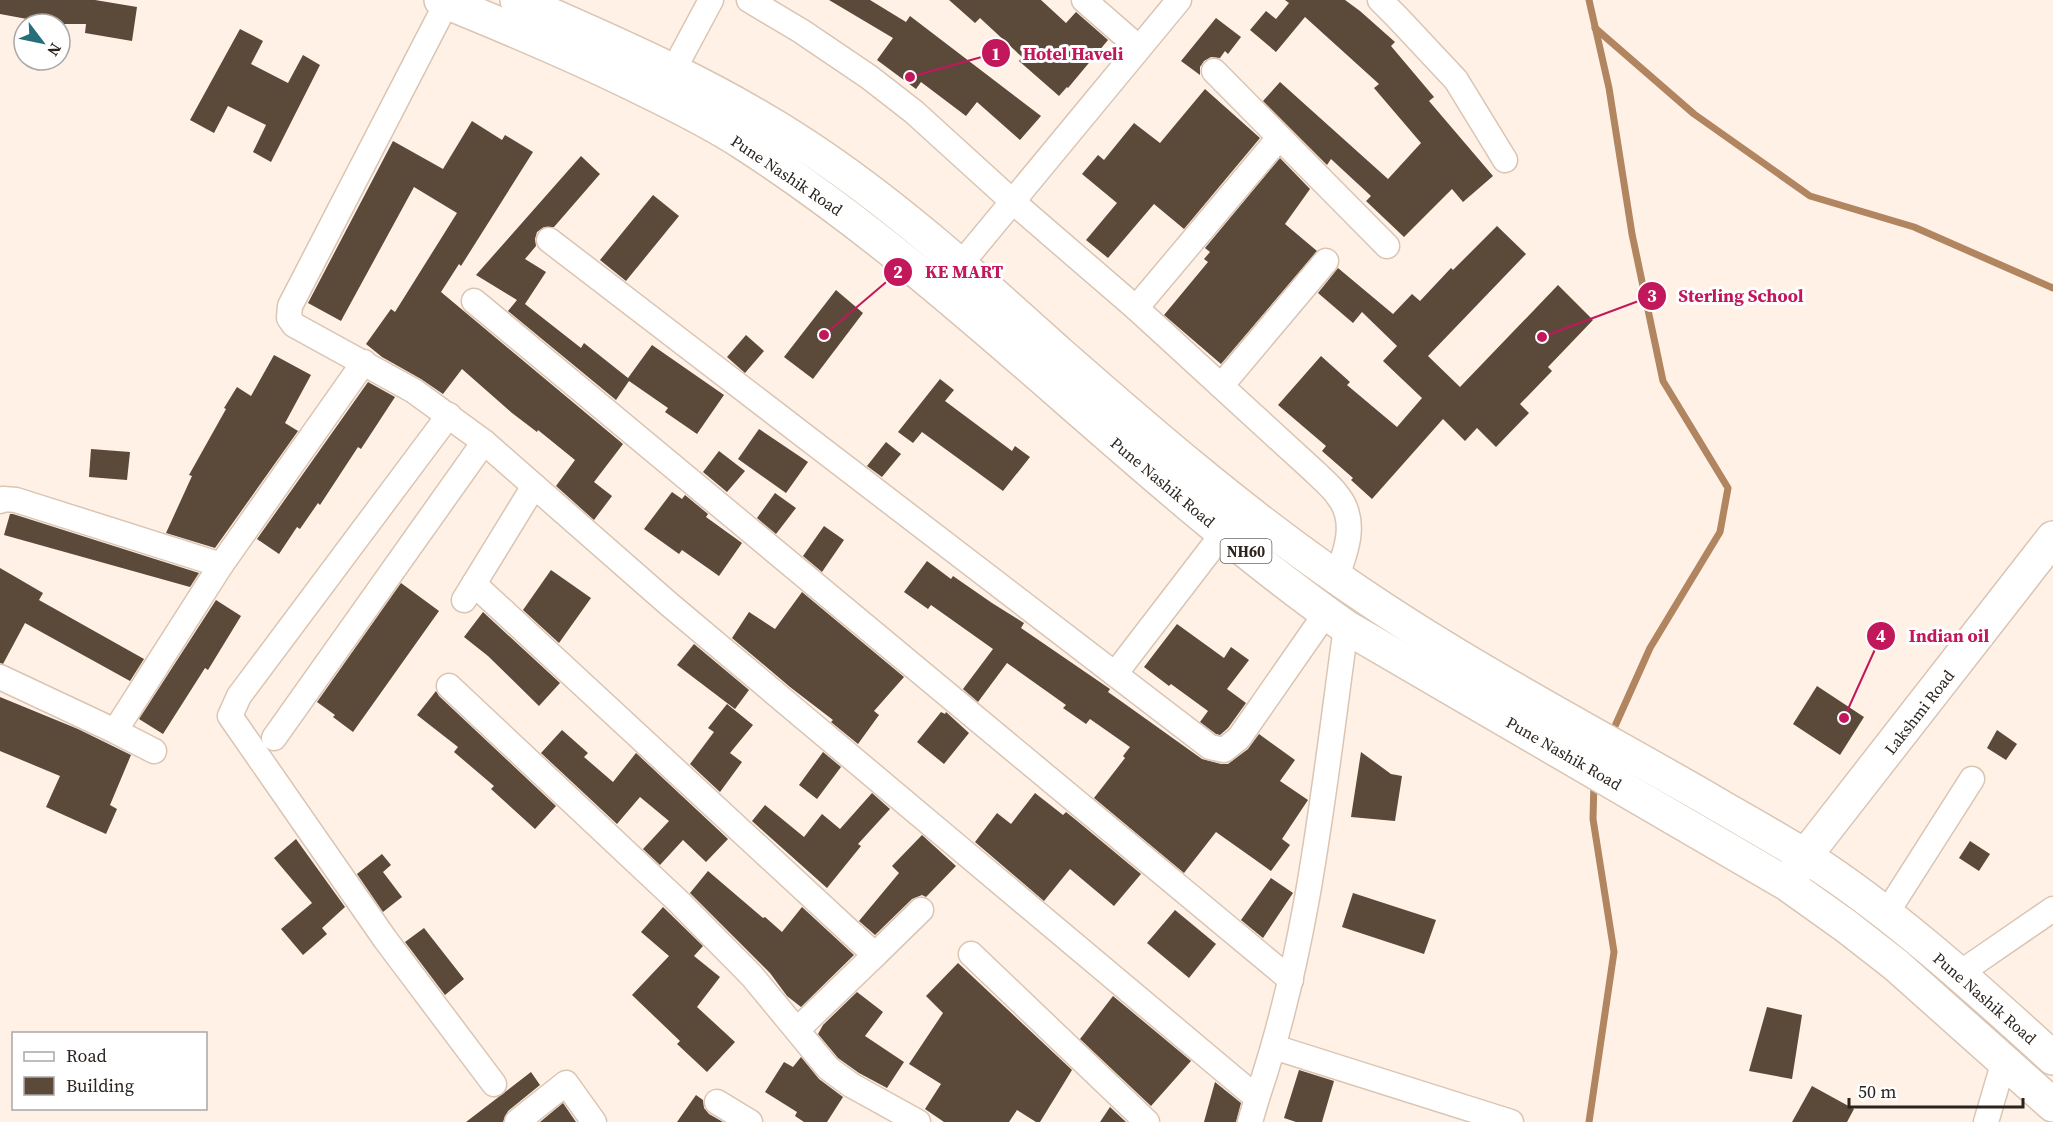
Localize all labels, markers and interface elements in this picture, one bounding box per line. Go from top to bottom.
north arrow [12,12,72,72]
callout: Hotel Haveli [981,35,1136,71]
text: N [42,39,67,61]
text: 1 [991,41,1001,66]
text: Hotel Haveli [1023,41,1124,66]
street label: Pune Nashik Road [727,130,847,220]
callout: KE MART [883,254,1015,290]
text: 2 [893,259,903,284]
text: KE MART [925,259,1004,284]
callout: Sterling School [1637,278,1816,314]
text: 3 [1647,283,1657,308]
text: Sterling School [1678,283,1804,308]
street label: Pune Nashik Road [1106,432,1220,532]
road number: NH60 [1220,539,1272,563]
callout: Indian oil [1866,618,2001,654]
text: 4 [1876,623,1886,648]
text: Indian oil [1909,623,1989,648]
street label: Lakshmi Road [1879,665,1959,759]
street label: Pune Nashik Road [1502,711,1626,795]
street label: Pune Nashik Road [1929,947,2041,1049]
legend [12,1032,207,1110]
text: Road [66,1043,107,1068]
scale bar [1849,1071,2023,1109]
text: Building [66,1073,134,1098]
text: 50 m [1858,1079,1896,1104]

